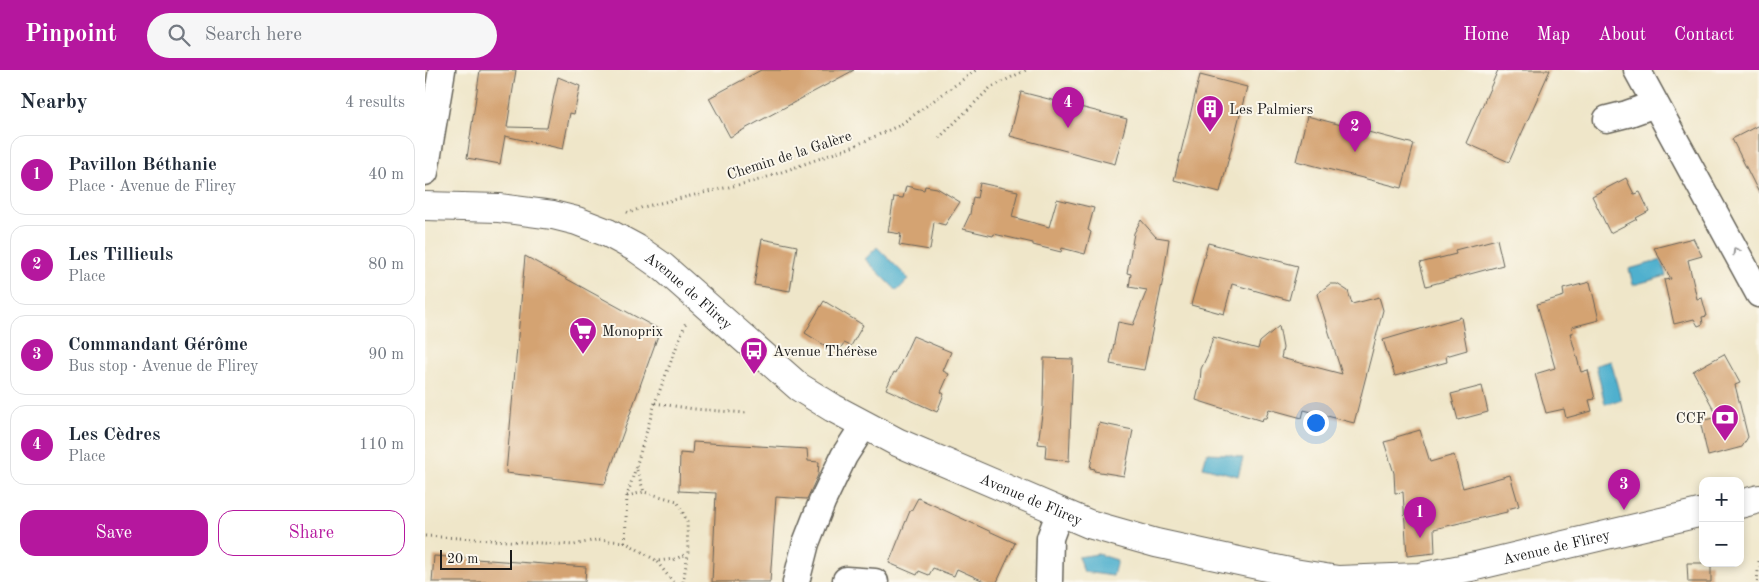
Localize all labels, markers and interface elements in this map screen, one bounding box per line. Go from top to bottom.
search box [147,13,497,58]
icon: search [165,21,193,49]
text: Pinpoint [25,23,117,47]
text: Search here [205,26,302,45]
text: Home [1463,26,1509,44]
text: Map [1537,26,1570,44]
text: About [1598,26,1646,44]
text: Contact [1674,26,1734,44]
pin: 4 [1052,87,1084,128]
text: Nearby [20,92,88,113]
building icon: Les Palmiers [1195,94,1225,133]
text: 4 results [345,95,405,111]
place label: Les Palmiers [1229,103,1313,118]
pin: 2 [1339,111,1371,152]
street label: Chemin de la Galère [725,129,854,184]
text: Pavillon Béthanie [68,156,217,175]
text: 1 [32,167,42,183]
text: 40 m [368,167,404,183]
text: Place · Avenue de Flirey [68,179,236,195]
text: Les Tillieuls [68,246,173,265]
one-way arrow [1732,247,1742,256]
street label: Avenue de Flirey [641,250,734,333]
text: 2 [32,257,42,273]
text: 80 m [368,257,404,273]
text: Place [68,269,105,285]
supermarket icon: Monoprix [568,316,598,355]
place label: Monoprix [602,325,664,340]
text: Commandant Gérôme [68,336,248,355]
bus stop icon: Avenue Thérèse [739,336,769,375]
place label: Avenue Thérèse [773,345,877,360]
text: 3 [32,347,42,363]
text: 90 m [368,347,404,363]
text: Bus stop · Avenue de Flirey [68,359,259,375]
bank icon: CCF [1710,403,1740,442]
your location [1303,410,1329,436]
place label: CCF [1676,412,1706,427]
text: Les Cèdres [68,426,160,445]
text: 4 [32,437,42,453]
text: 110 m [359,437,404,453]
text: Place [68,449,105,465]
pin: 3 [1608,469,1640,510]
street label: Avenue de Flirey [977,472,1084,529]
map controls [1699,477,1744,567]
button: + [1699,477,1744,522]
pin: 1 [1404,497,1436,538]
button: Save [20,510,208,556]
button: Share [218,510,405,556]
button: − [1699,522,1744,567]
street label: Avenue de Flirey [1501,528,1612,568]
scale bar [440,547,513,570]
text: 20 m [447,552,478,566]

